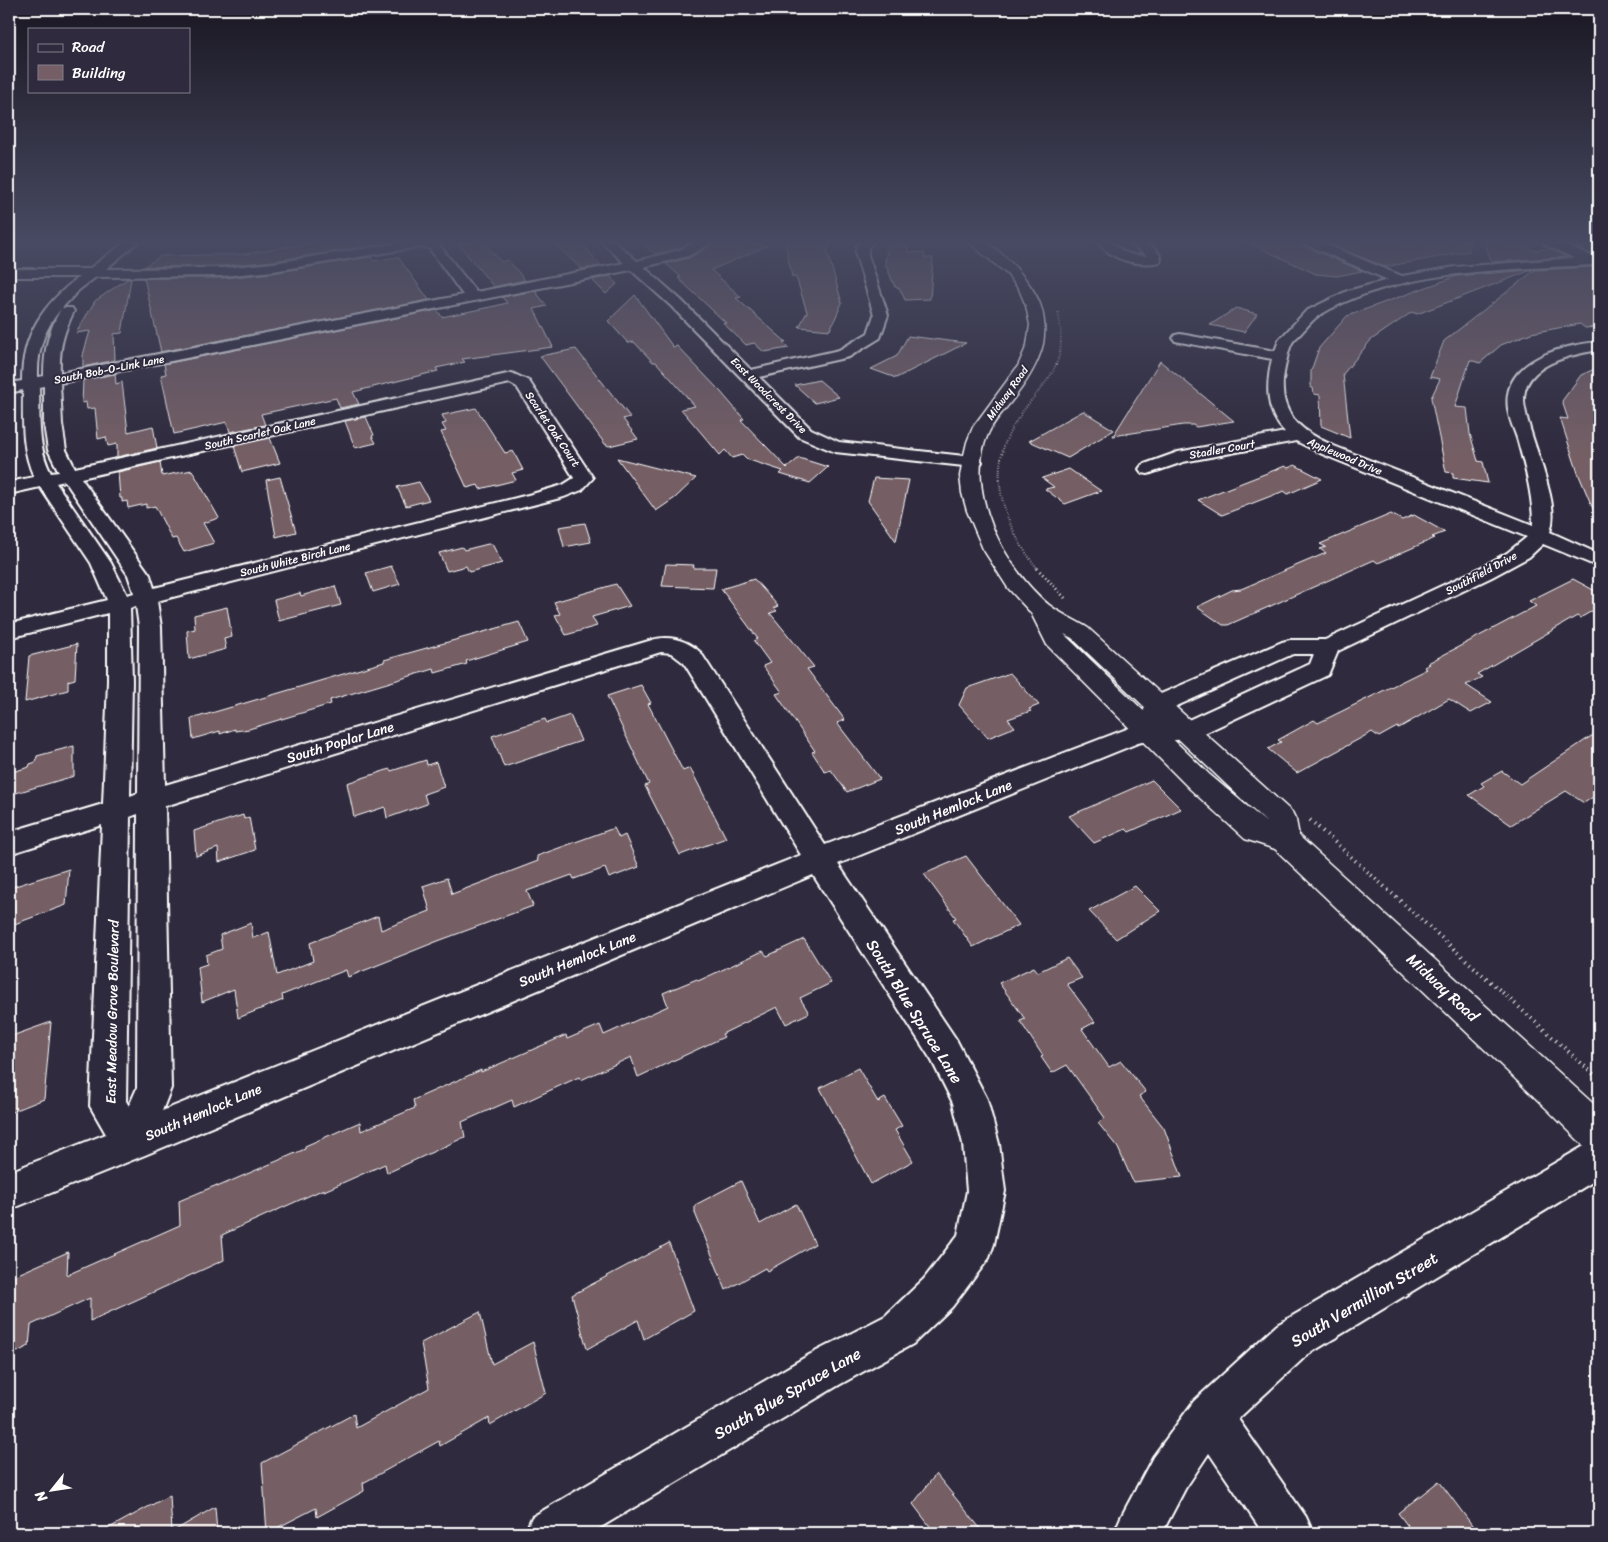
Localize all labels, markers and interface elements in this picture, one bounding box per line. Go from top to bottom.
legend [28,28,190,92]
text: Road [72,34,105,60]
text: Building [72,60,126,86]
street label: South Bob-O-Link Lane [52,349,167,390]
street label: East Woodcrest Drive [726,353,812,439]
street label: Midway Road [981,361,1034,424]
street label: Scarlet Oak Court [520,388,585,471]
street label: South Scarlet Oak Lane [202,411,318,456]
street label: Applewood Drive [1303,432,1386,481]
street label: Stadler Court [1188,434,1257,465]
street label: South White Birch Lane [238,536,353,582]
street label: Southfield Drive [1442,546,1521,600]
street label: South Poplar Lane [283,714,397,771]
street label: South Hemlock Lane [891,772,1016,842]
street label: East Meadow Grove Boulevard [98,918,127,1104]
street label: South Hemlock Lane [515,924,640,994]
street label: South Blue Spruce Lane [858,933,971,1089]
street label: Midway Road [1399,946,1487,1030]
street label: South Hemlock Lane [141,1076,266,1148]
street label: South Vermillion Street [1285,1244,1444,1355]
street label: South Blue Spruce Lane [708,1339,867,1448]
north arrow [28,1464,78,1514]
text: N [28,1486,55,1508]

